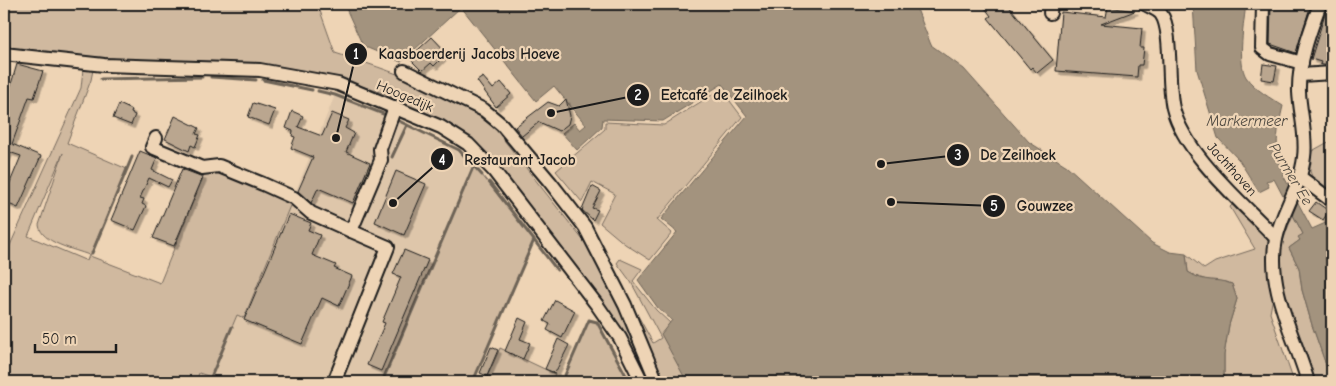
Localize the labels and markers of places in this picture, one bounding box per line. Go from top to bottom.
callout: Kaasboerderij Jacobs Hoeve [344,39,570,69]
callout: Eetcafé de Zeilhoek [626,80,797,110]
callout: De Zeilhoek [946,140,1066,170]
callout: Restaurant Jacob [429,144,586,174]
callout: Gouwzee [982,191,1083,221]

